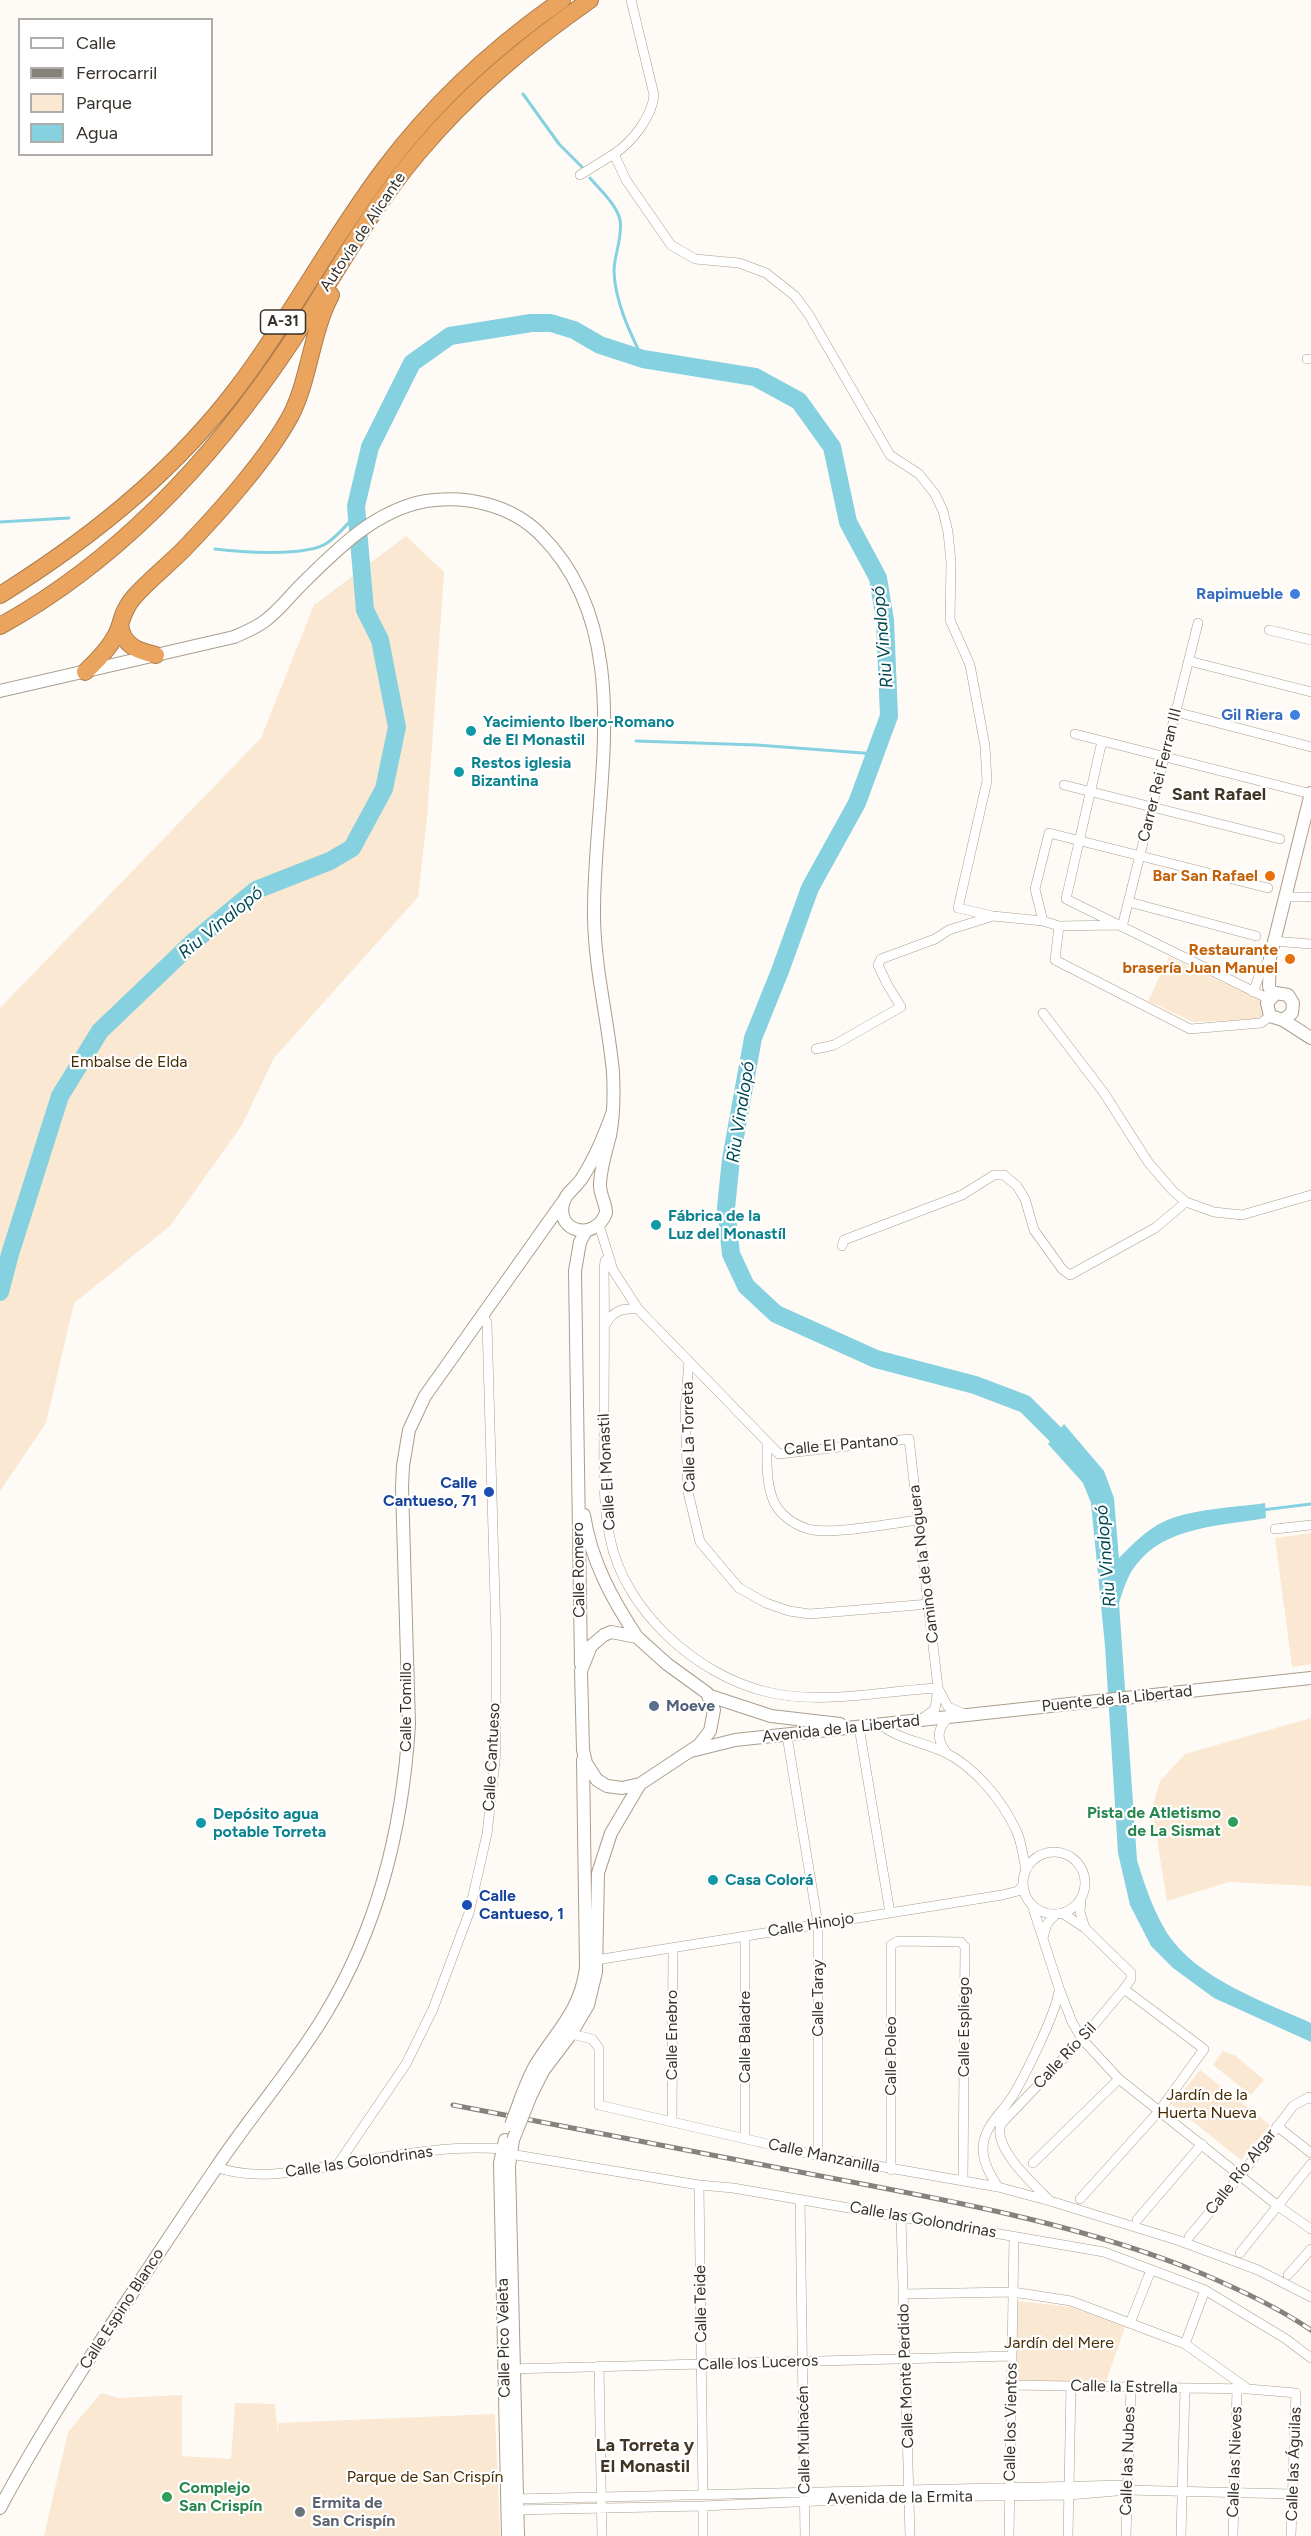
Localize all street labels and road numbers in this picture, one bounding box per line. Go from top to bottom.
street label: Autovía de Alicante [316,169,410,295]
road number: A-31 [260,310,306,334]
street label: Carrer Rei Ferran III [1134,706,1186,844]
street label: Calle La Torreta [678,1381,700,1493]
street label: Calle El Monastil [594,1413,620,1531]
street label: Calle El Pantano [783,1430,899,1460]
street label: Camino de la Noguera [905,1484,943,1644]
street label: Calle Romero [569,1522,589,1618]
street label: Calle Tomillo [396,1662,416,1752]
street label: Puente de la Libertad [1041,1682,1193,1716]
street label: Calle Cantueso [480,1702,504,1812]
street label: Avenida de la Libertad [761,1711,921,1747]
street label: Calle Hinojo [767,1909,855,1941]
street label: Calle Taray [808,1959,828,2037]
street label: Calle Espliego [954,1977,974,2077]
street label: Calle Enebro [662,1990,682,2080]
street label: Calle Baladre [735,1991,755,2083]
street label: Calle Poleo [881,2016,901,2096]
street label: Calle Río Sil [1030,2019,1100,2093]
street label: Calle Río Algar [1202,2125,1280,2219]
street label: Calle Manzanilla [766,2135,882,2177]
street label: Calle las Golondrinas [284,2142,434,2182]
street label: Calle las Golondrinas [848,2198,998,2242]
street label: Calle Espino Blanco [76,2245,168,2373]
street label: Calle Teide [691,2265,711,2343]
street label: Calle Pico Veleta [493,2278,515,2398]
street label: Calle Monte Perdido [894,2303,918,2449]
street label: Calle los Luceros [697,2351,819,2375]
street label: Calle los Vientos [1000,2362,1022,2482]
street label: Calle la Estrella [1070,2376,1178,2398]
street label: Calle Mulhacén [793,2385,815,2495]
street label: Calle las Nubes [1116,2406,1140,2516]
street label: Calle las Nieves [1223,2406,1247,2518]
street label: Calle las Águilas [1282,2406,1306,2522]
street label: Avenida de la Ermita [827,2487,973,2509]

